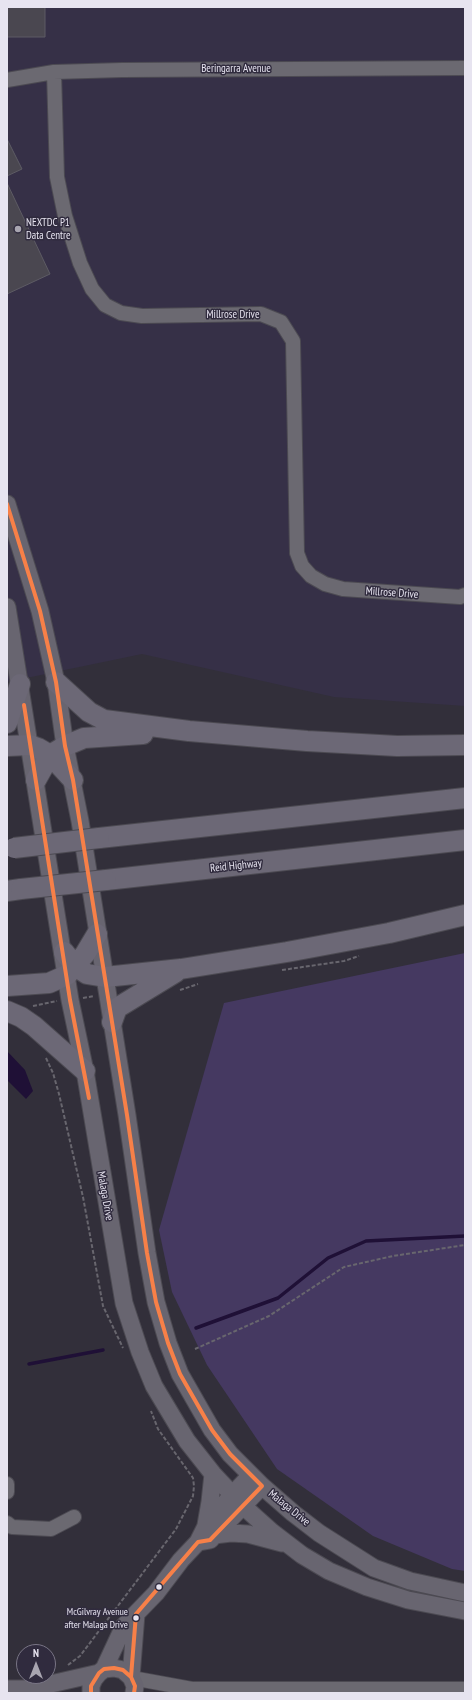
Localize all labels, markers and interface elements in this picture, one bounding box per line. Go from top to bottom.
street label: Beringarra Avenue [201,62,271,76]
place label: NEXTDC P1 Data Centre [26,216,71,242]
marker: NEXTDC P1 Data Centre [13,224,23,234]
street label: Millrose Drive [207,308,259,322]
street label: Millrose Drive [365,585,419,601]
street label: Reid Highway [210,857,262,875]
street label: Malaga Drive [94,1170,116,1222]
street label: Malaga Drive [265,1487,313,1529]
unlabelled marker [154,1582,164,1592]
place label: McGilvray Avenue after Malaga Drive [65,1606,128,1630]
marker: McGilvray Avenue after Malaga Drive [131,1613,141,1623]
north arrow [16,1644,56,1684]
text: N [33,1646,39,1660]

